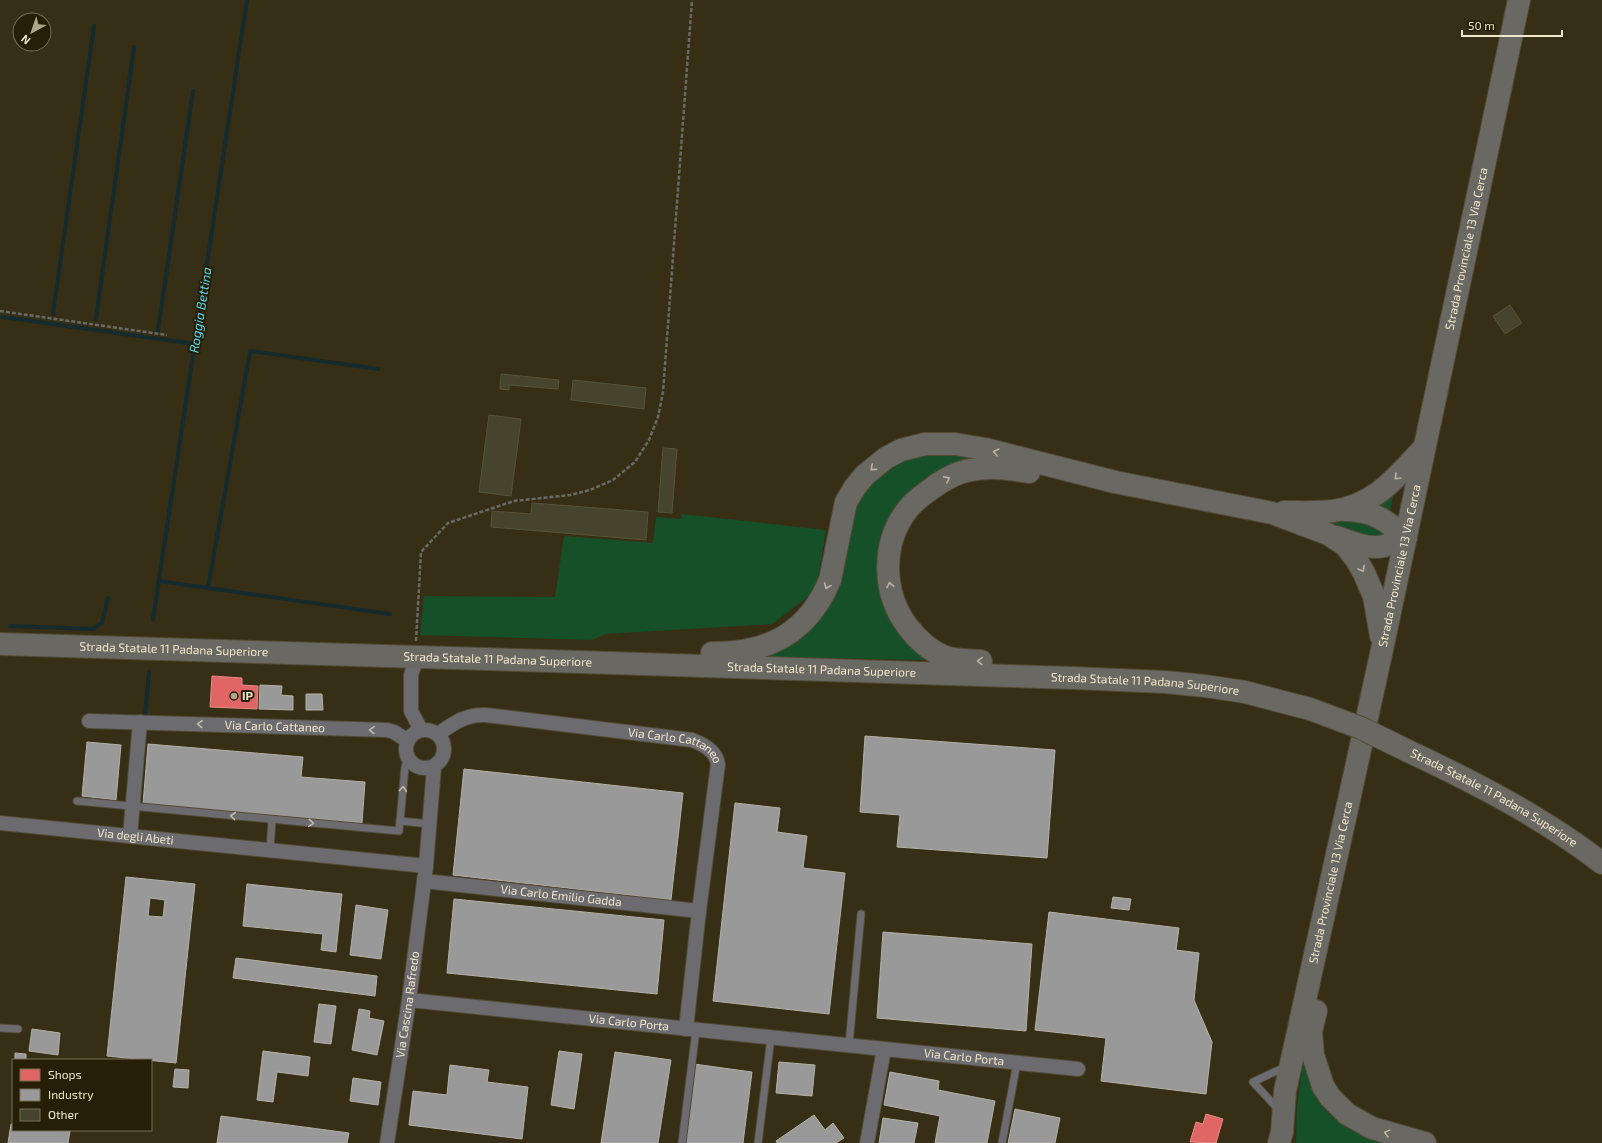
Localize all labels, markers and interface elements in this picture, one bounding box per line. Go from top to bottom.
north arrow [12,12,52,52]
scale bar [1462,12,1562,38]
text: 50 m [1468,18,1495,32]
text: N [18,32,32,48]
street label: Strada Provinciale 13 Via Cerca [1442,166,1489,331]
water label: Roggia Bettina [185,266,215,354]
one-way arrow [993,448,1000,457]
one-way arrow [870,463,878,470]
one-way arrow [1394,472,1402,480]
one-way arrow [942,476,950,484]
street label: Strada Provinciale 13 Via Cerca [1375,483,1423,648]
one-way arrow [1357,565,1364,572]
one-way arrow [824,581,832,589]
one-way arrow [886,582,895,588]
street label: Strada Statale 11 Padana Superiore [79,638,269,658]
street label: Strada Statale 11 Padana Superiore [403,649,592,668]
one-way arrow [977,656,983,665]
street label: Strada Statale 11 Padana Superiore [727,659,916,679]
street label: Strada Statale 11 Padana Superiore [1051,669,1240,697]
place label: IP [242,688,254,702]
marker: IP [229,691,239,701]
street label: Via Carlo Cattaneo [225,717,325,734]
one-way arrow [197,720,203,729]
street label: Via Carlo Cattaneo [627,724,726,765]
one-way arrow [369,726,375,734]
street label: Strada Statale 11 Padana Superiore [1409,745,1581,849]
one-way arrow [399,786,408,793]
street label: Strada Provinciale 13 Via Cerca [1305,800,1354,965]
one-way arrow [230,811,236,820]
one-way arrow [308,819,314,828]
street label: Via degli Abeti [96,825,174,846]
street label: Via Carlo Emilio Gadda [500,881,623,909]
street label: Via Cascina Rafredo [392,950,421,1059]
street label: Via Carlo Porta [588,1011,670,1033]
street label: Via Carlo Porta [923,1045,1005,1067]
legend [12,1059,152,1131]
text: Shops [48,1067,82,1081]
text: Industry [48,1087,94,1101]
text: Other [48,1107,79,1121]
one-way arrow [1384,1129,1391,1138]

